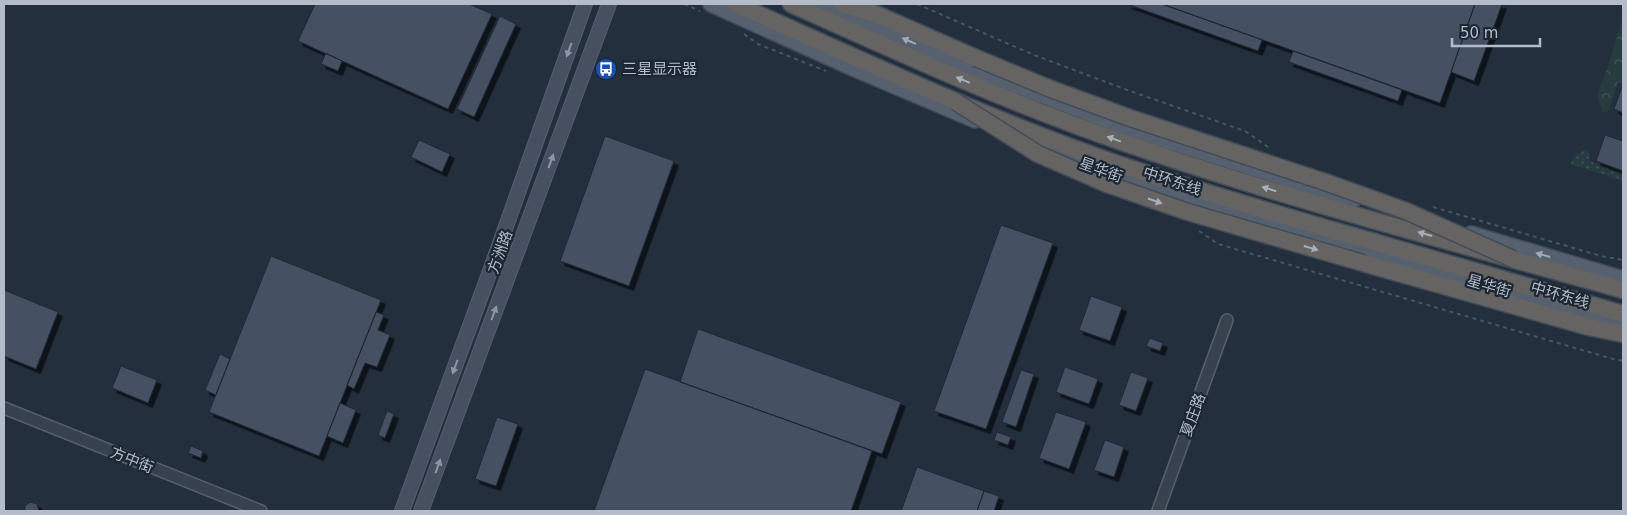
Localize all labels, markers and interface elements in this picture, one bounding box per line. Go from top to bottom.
scale bar [1452,15,1540,47]
text: 50 m [1460,24,1498,42]
one-way arrow [901,37,916,45]
one-way arrow [565,42,572,57]
bus stop icon: 三星显示器 [594,57,618,81]
place label: 三星显示器 [622,60,697,78]
one-way arrow [956,76,970,84]
one-way arrow [1106,135,1121,143]
one-way arrow [547,153,555,168]
street label: 星华街 [1077,154,1125,186]
street label: 中环东线 [1141,163,1203,199]
one-way arrow [1261,184,1276,192]
one-way arrow [1148,198,1163,205]
street label: 方洲路 [484,228,516,276]
one-way arrow [1417,230,1432,238]
one-way arrow [1303,245,1318,253]
one-way arrow [1535,251,1550,259]
street label: 星华街 [1465,271,1513,301]
street label: 中环东线 [1529,278,1591,312]
one-way arrow [490,305,498,320]
one-way arrow [451,360,458,375]
street label: 夏庄路 [1177,391,1209,439]
street label: 方中街 [108,443,156,477]
one-way arrow [435,458,442,473]

